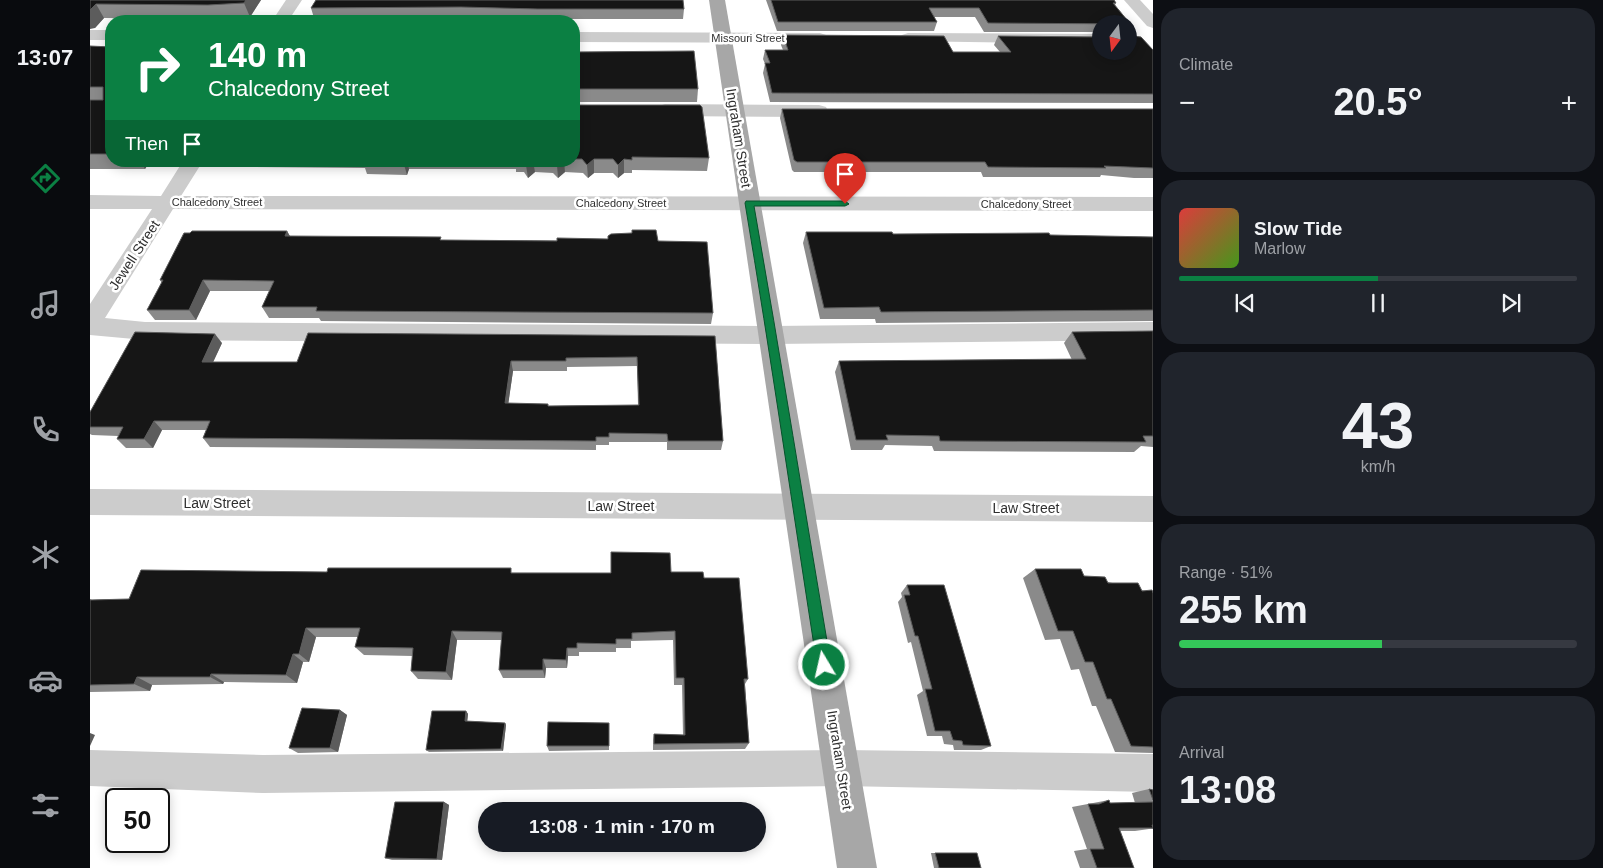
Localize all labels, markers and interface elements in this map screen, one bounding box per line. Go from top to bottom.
north arrow [1092,15,1138,60]
map controls [1092,15,1137,60]
street label: Missouri Street [711,32,785,44]
icon: right [125,35,190,100]
text: 140 m [208,35,307,74]
text: 13:07 [17,45,73,70]
text: Climate [1179,56,1233,73]
text: Chalcedony Street [208,76,389,101]
text: 20.5° [1333,81,1423,123]
street label: Ingraham Street [723,87,755,189]
text: − [1179,87,1195,118]
text: + [1561,87,1577,118]
icon: arrive [178,130,206,158]
text: Then [125,133,168,154]
pin [824,153,866,204]
icon: arrive [831,160,859,188]
icon: directions [28,161,63,196]
street label: Chalcedony Street [172,196,262,208]
street label: Chalcedony Street [576,197,666,209]
street label: Chalcedony Street [981,198,1071,210]
street label: Jewell Street [105,217,163,293]
text: Slow Tide [1254,218,1342,239]
text: Marlow [1254,240,1306,257]
icon: music [28,287,63,322]
icon: previous [1231,289,1259,317]
icon: pause [1364,289,1392,317]
icon: next [1497,289,1525,317]
text: 43 [1342,389,1414,462]
icon: phone [28,412,63,447]
text: km/h [1361,458,1395,475]
street label: Law Street [184,495,251,511]
street label: Law Street [588,498,655,514]
street label: Law Street [993,500,1060,516]
icon: climate [28,537,63,572]
text: Range · 51% [1179,564,1272,581]
text: 255 km [1179,589,1308,631]
position arrow [797,638,849,690]
icon: car [28,663,63,698]
street label: Ingraham Street [824,709,856,811]
text: Arrival [1179,744,1224,761]
text: 13:08 [1179,769,1276,811]
icon: filters [28,788,63,823]
speed limit sign: 50 [105,788,170,853]
text: 13:08 · 1 min · 170 m [529,816,715,837]

